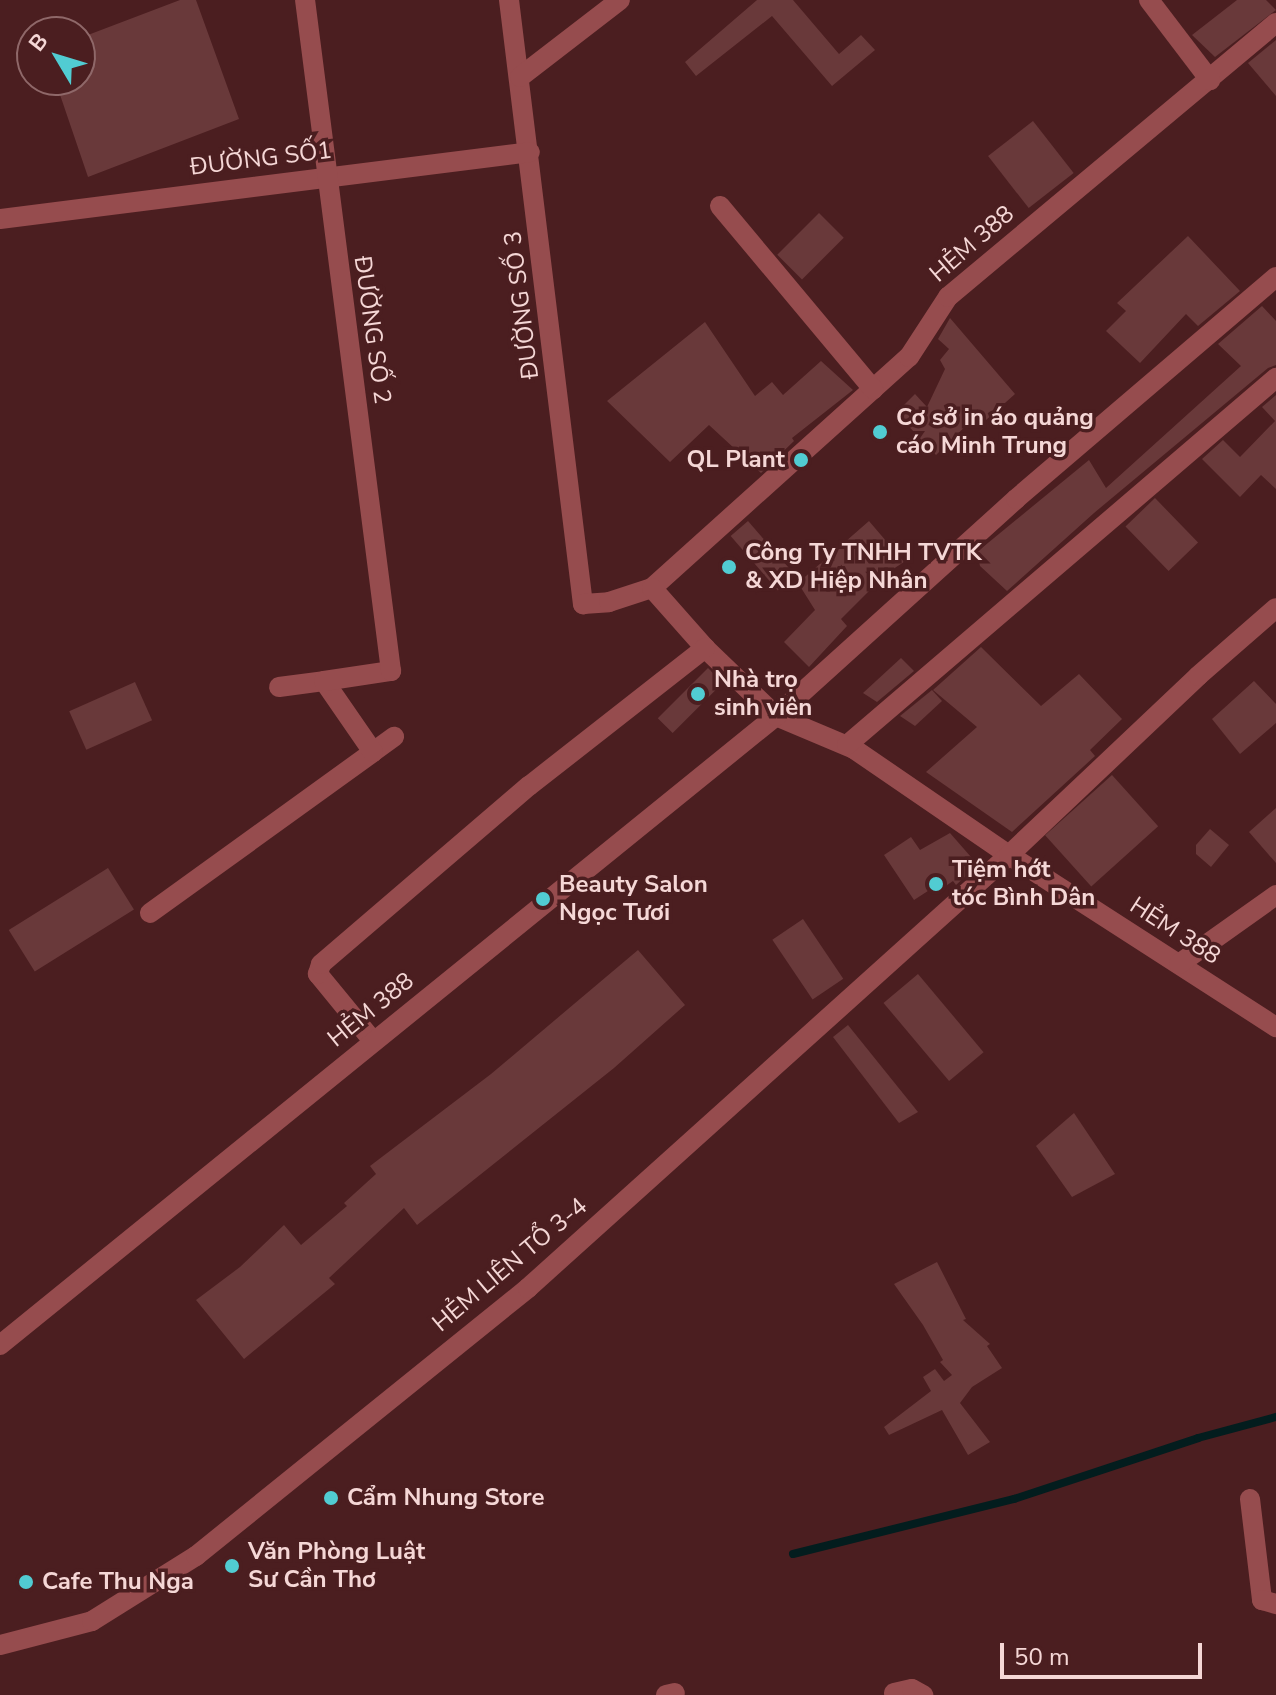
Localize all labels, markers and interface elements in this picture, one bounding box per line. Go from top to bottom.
north arrow [16,16,96,96]
text: B [22,27,55,58]
street label: ĐƯỜNG SỐ1 [188,136,334,182]
street label: HẺM 388 [924,200,1020,288]
street label: ĐƯỜNG SỐ 3 [499,229,545,381]
street label: ĐƯỜNG SỐ 2 [347,254,397,406]
place label: Cơ sở in áo quảng cáo Minh Trung [896,404,1094,460]
marker: Cơ sở in áo quảng cáo Minh Trung [871,423,889,441]
place label: QL Plant [687,446,785,474]
marker: QL Plant [792,451,810,469]
place label: Công Ty TNHH TVTK & XD Hiệp Nhân [745,539,982,595]
marker: Công Ty TNHH TVTK & XD Hiệp Nhân [720,558,738,576]
place label: Nhà trọ sinh viên [714,666,812,722]
marker: Nhà trọ sinh viên [689,685,707,703]
place label: Tiệm hớt tóc Bình Dân [952,856,1095,912]
place label: Beauty Salon Ngọc Tươi [559,871,708,927]
marker: Tiệm hớt tóc Bình Dân [927,875,945,893]
marker: Beauty Salon Ngọc Tươi [534,890,552,908]
street label: HẺM 388 [1124,891,1226,971]
street label: HẺM 388 [322,967,420,1053]
street label: HẺM LIÊN TỔ 3-4 [427,1192,593,1338]
place label: Cẩm Nhung Store [347,1484,545,1512]
marker: Cẩm Nhung Store [322,1489,340,1507]
place label: Văn Phòng Luật Sư Cần Thơ [248,1538,425,1594]
marker: Văn Phòng Luật Sư Cần Thơ [223,1557,241,1575]
place label: Cafe Thu Nga [42,1568,194,1596]
marker: Cafe Thu Nga [17,1573,35,1591]
scale bar [1004,1627,1206,1677]
text: 50 m [1014,1641,1070,1673]

